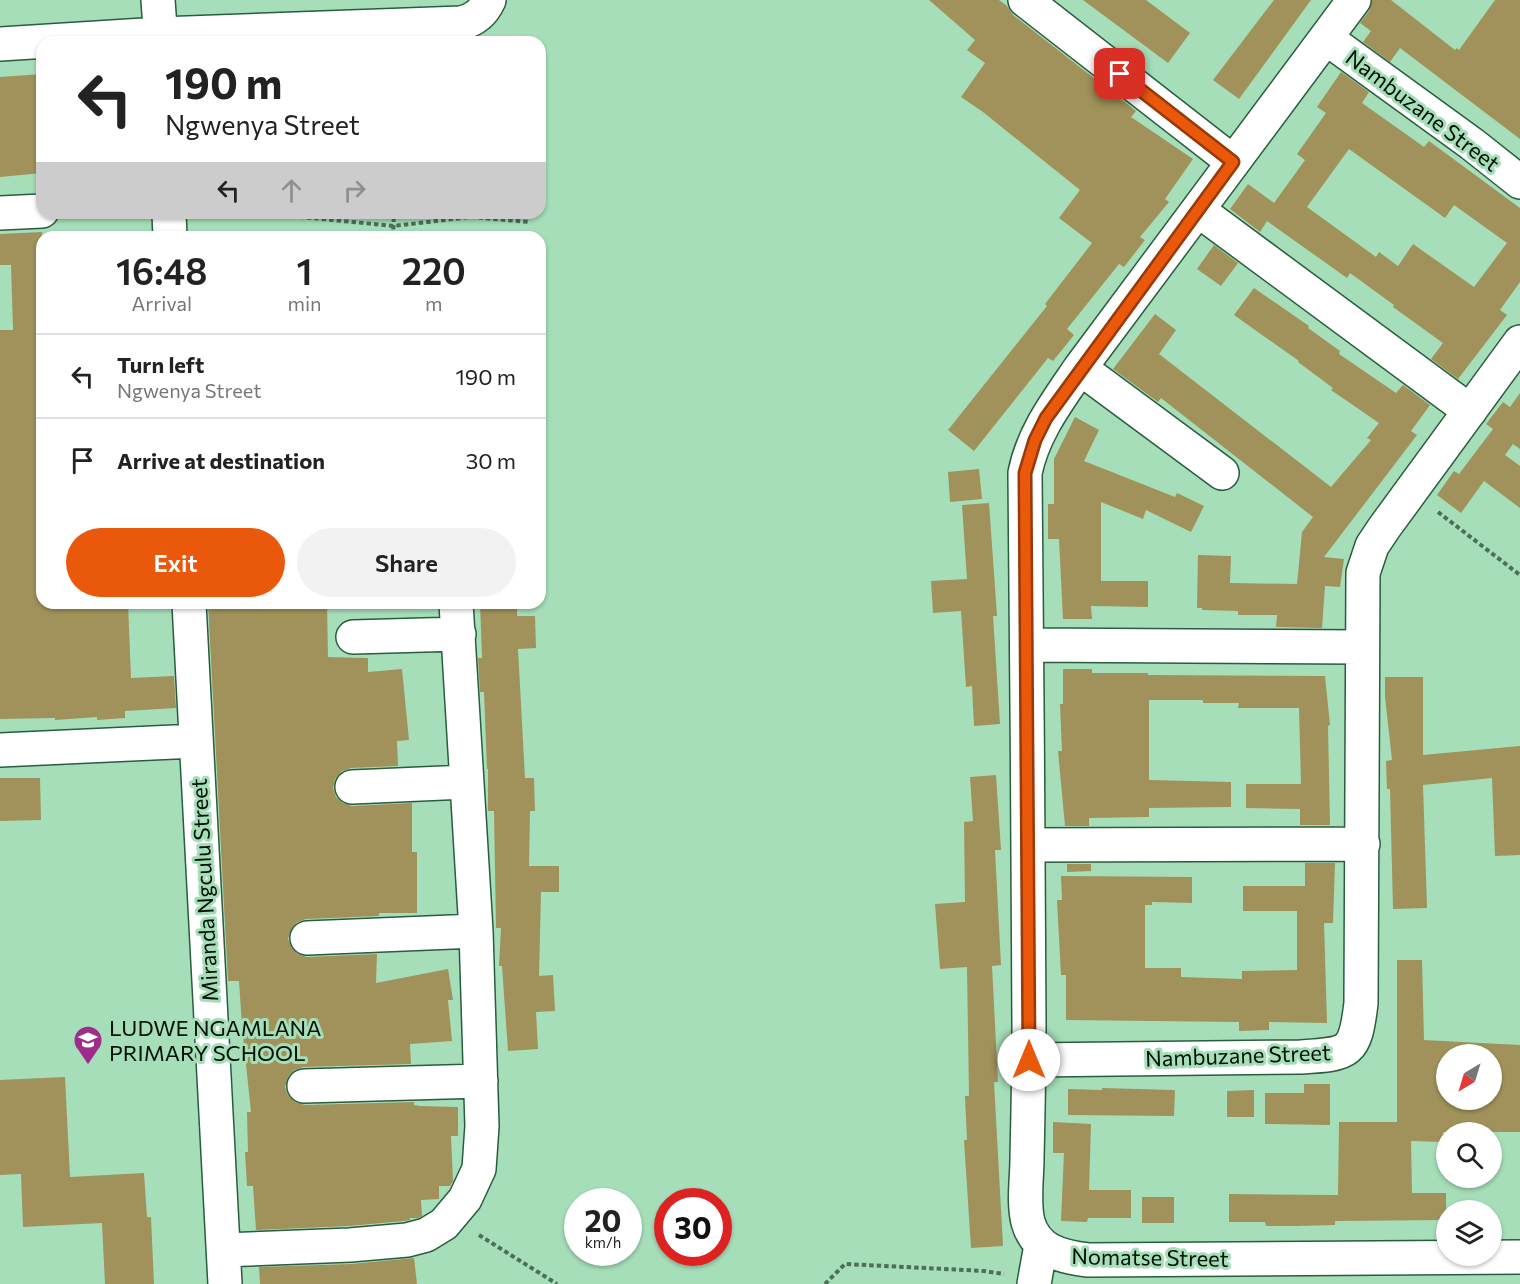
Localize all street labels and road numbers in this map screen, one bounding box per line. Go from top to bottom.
street label: Nambuzane Street [1341,43,1505,177]
street label: Miranda Ngculu Street [185,778,223,1002]
street label: Nambuzane Street [1145,1038,1331,1072]
street label: Nomatse Street [1071,1242,1229,1272]

